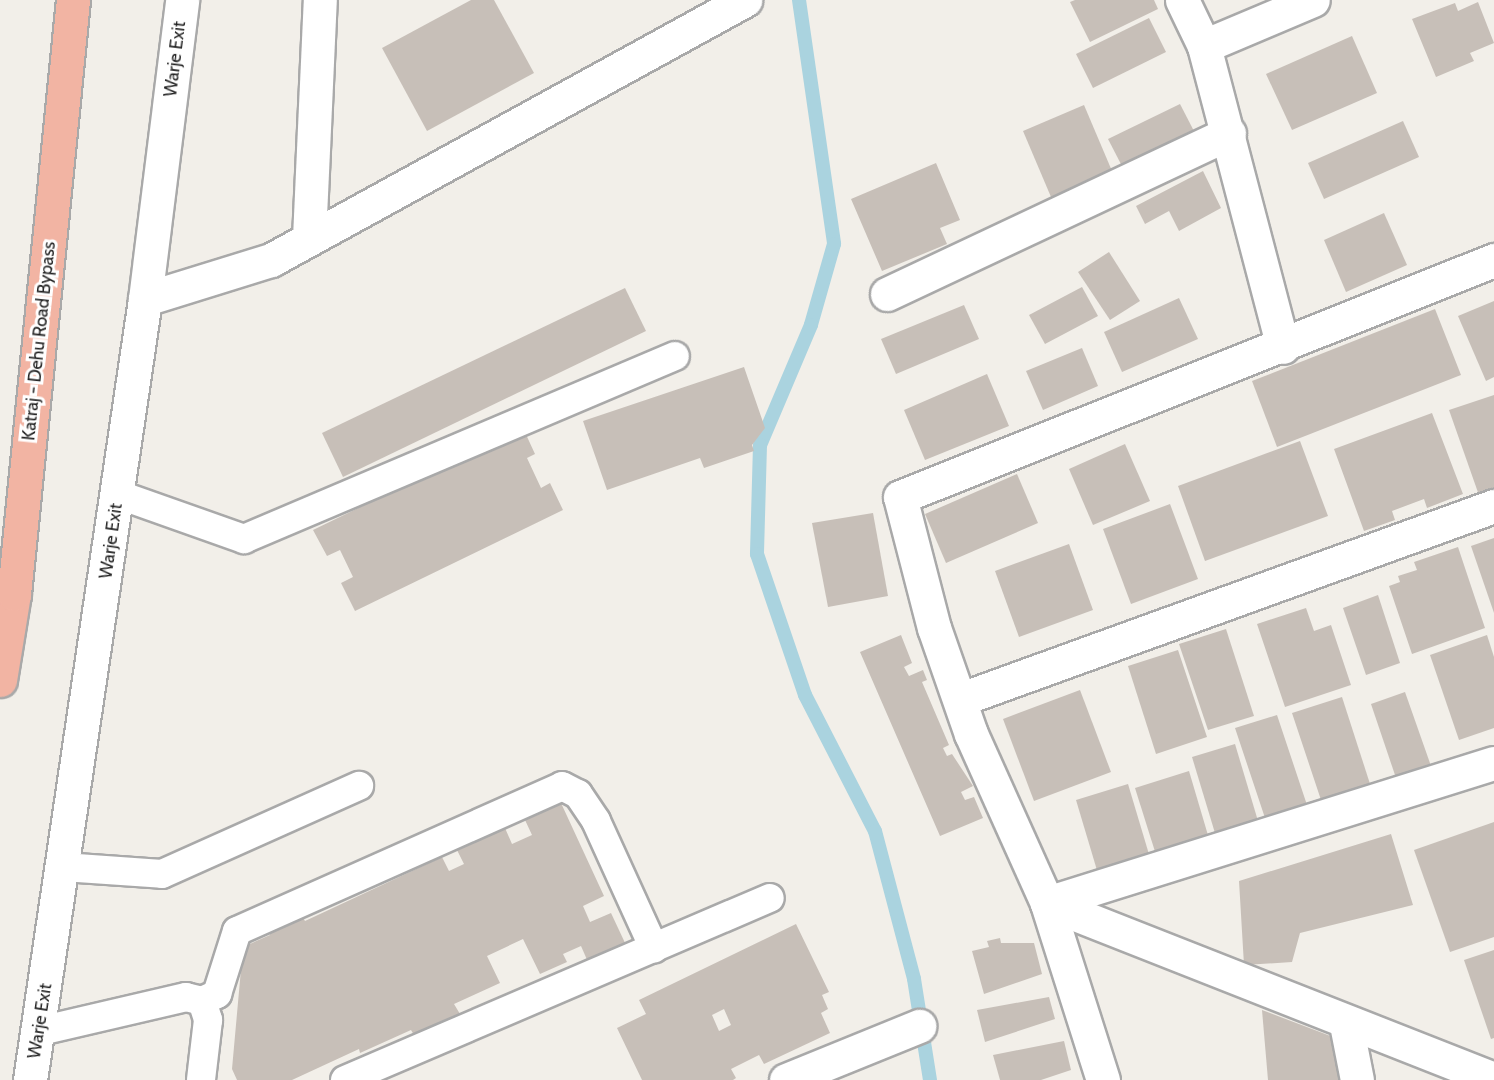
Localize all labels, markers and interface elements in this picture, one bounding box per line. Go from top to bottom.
street label: Warje Exit [160,20,190,98]
street label: Katraj - Dehu Road Bypass [18,240,60,442]
street label: Warje Exit [95,502,127,580]
street label: Warje Exit [23,982,57,1060]

